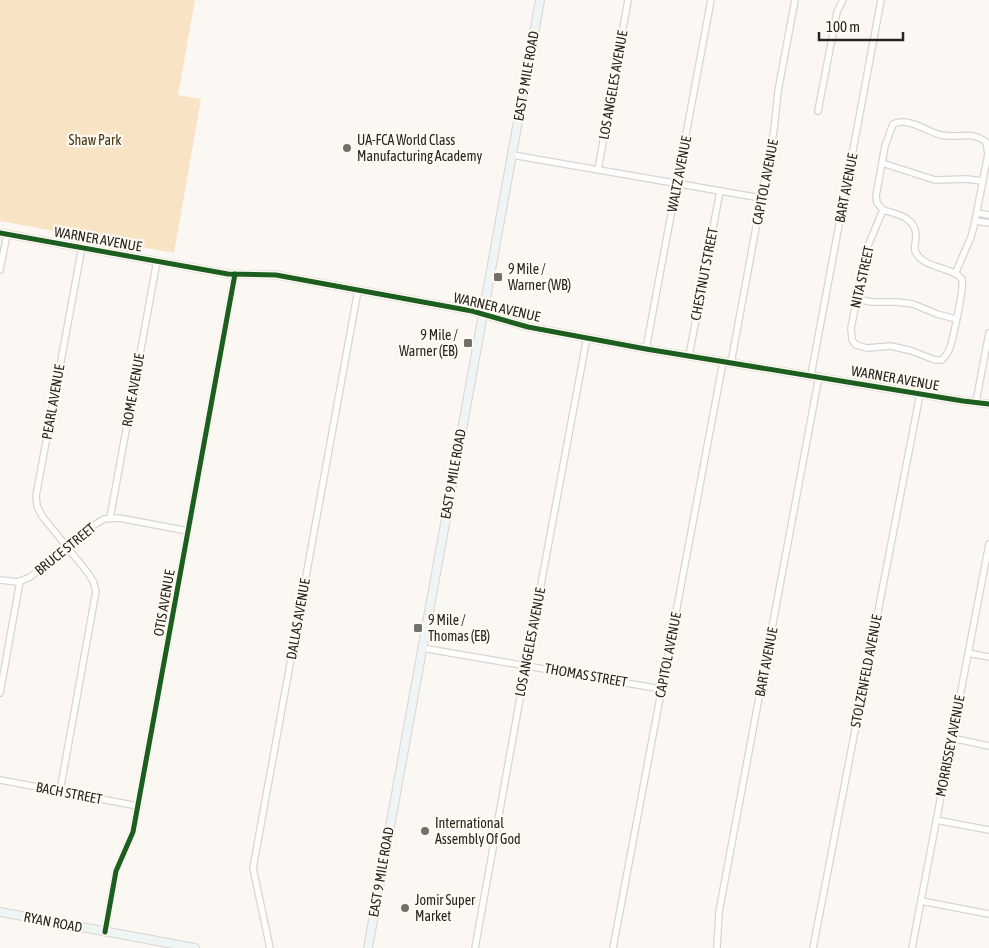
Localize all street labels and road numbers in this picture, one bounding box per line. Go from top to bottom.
street label: LOS ANGELES AVENUE [596,29,630,141]
street label: EAST 9 MILE ROAD [510,30,542,122]
street label: WALTZ AVENUE [664,135,694,213]
street label: CAPITOL AVENUE [749,138,781,226]
street label: BART AVENUE [831,152,861,224]
street label: WARNER AVENUE [53,223,143,255]
street label: CHESTNUT STREET [687,226,721,322]
street label: NITA STREET [847,244,877,310]
street label: WARNER AVENUE [452,289,542,325]
street label: ROME AVENUE [119,352,147,428]
street label: WARNER AVENUE [850,362,940,394]
street label: PEARL AVENUE [39,363,67,441]
street label: EAST 9 MILE ROAD [437,428,469,520]
street label: BRUCE STREET [32,520,98,578]
street label: OTIS AVENUE [150,568,178,638]
street label: DALLAS AVENUE [283,577,313,661]
street label: LOS ANGELES AVENUE [512,586,548,698]
street label: CAPITOL AVENUE [652,611,684,699]
street label: STOLZENFELD AVENUE [847,613,885,729]
street label: BART AVENUE [751,626,781,698]
street label: THOMAS STREET [543,660,629,690]
street label: MORRISSEY AVENUE [932,694,968,798]
street label: BACH STREET [35,779,103,807]
street label: EAST 9 MILE ROAD [365,826,397,918]
street label: RYAN ROAD [22,909,84,936]

